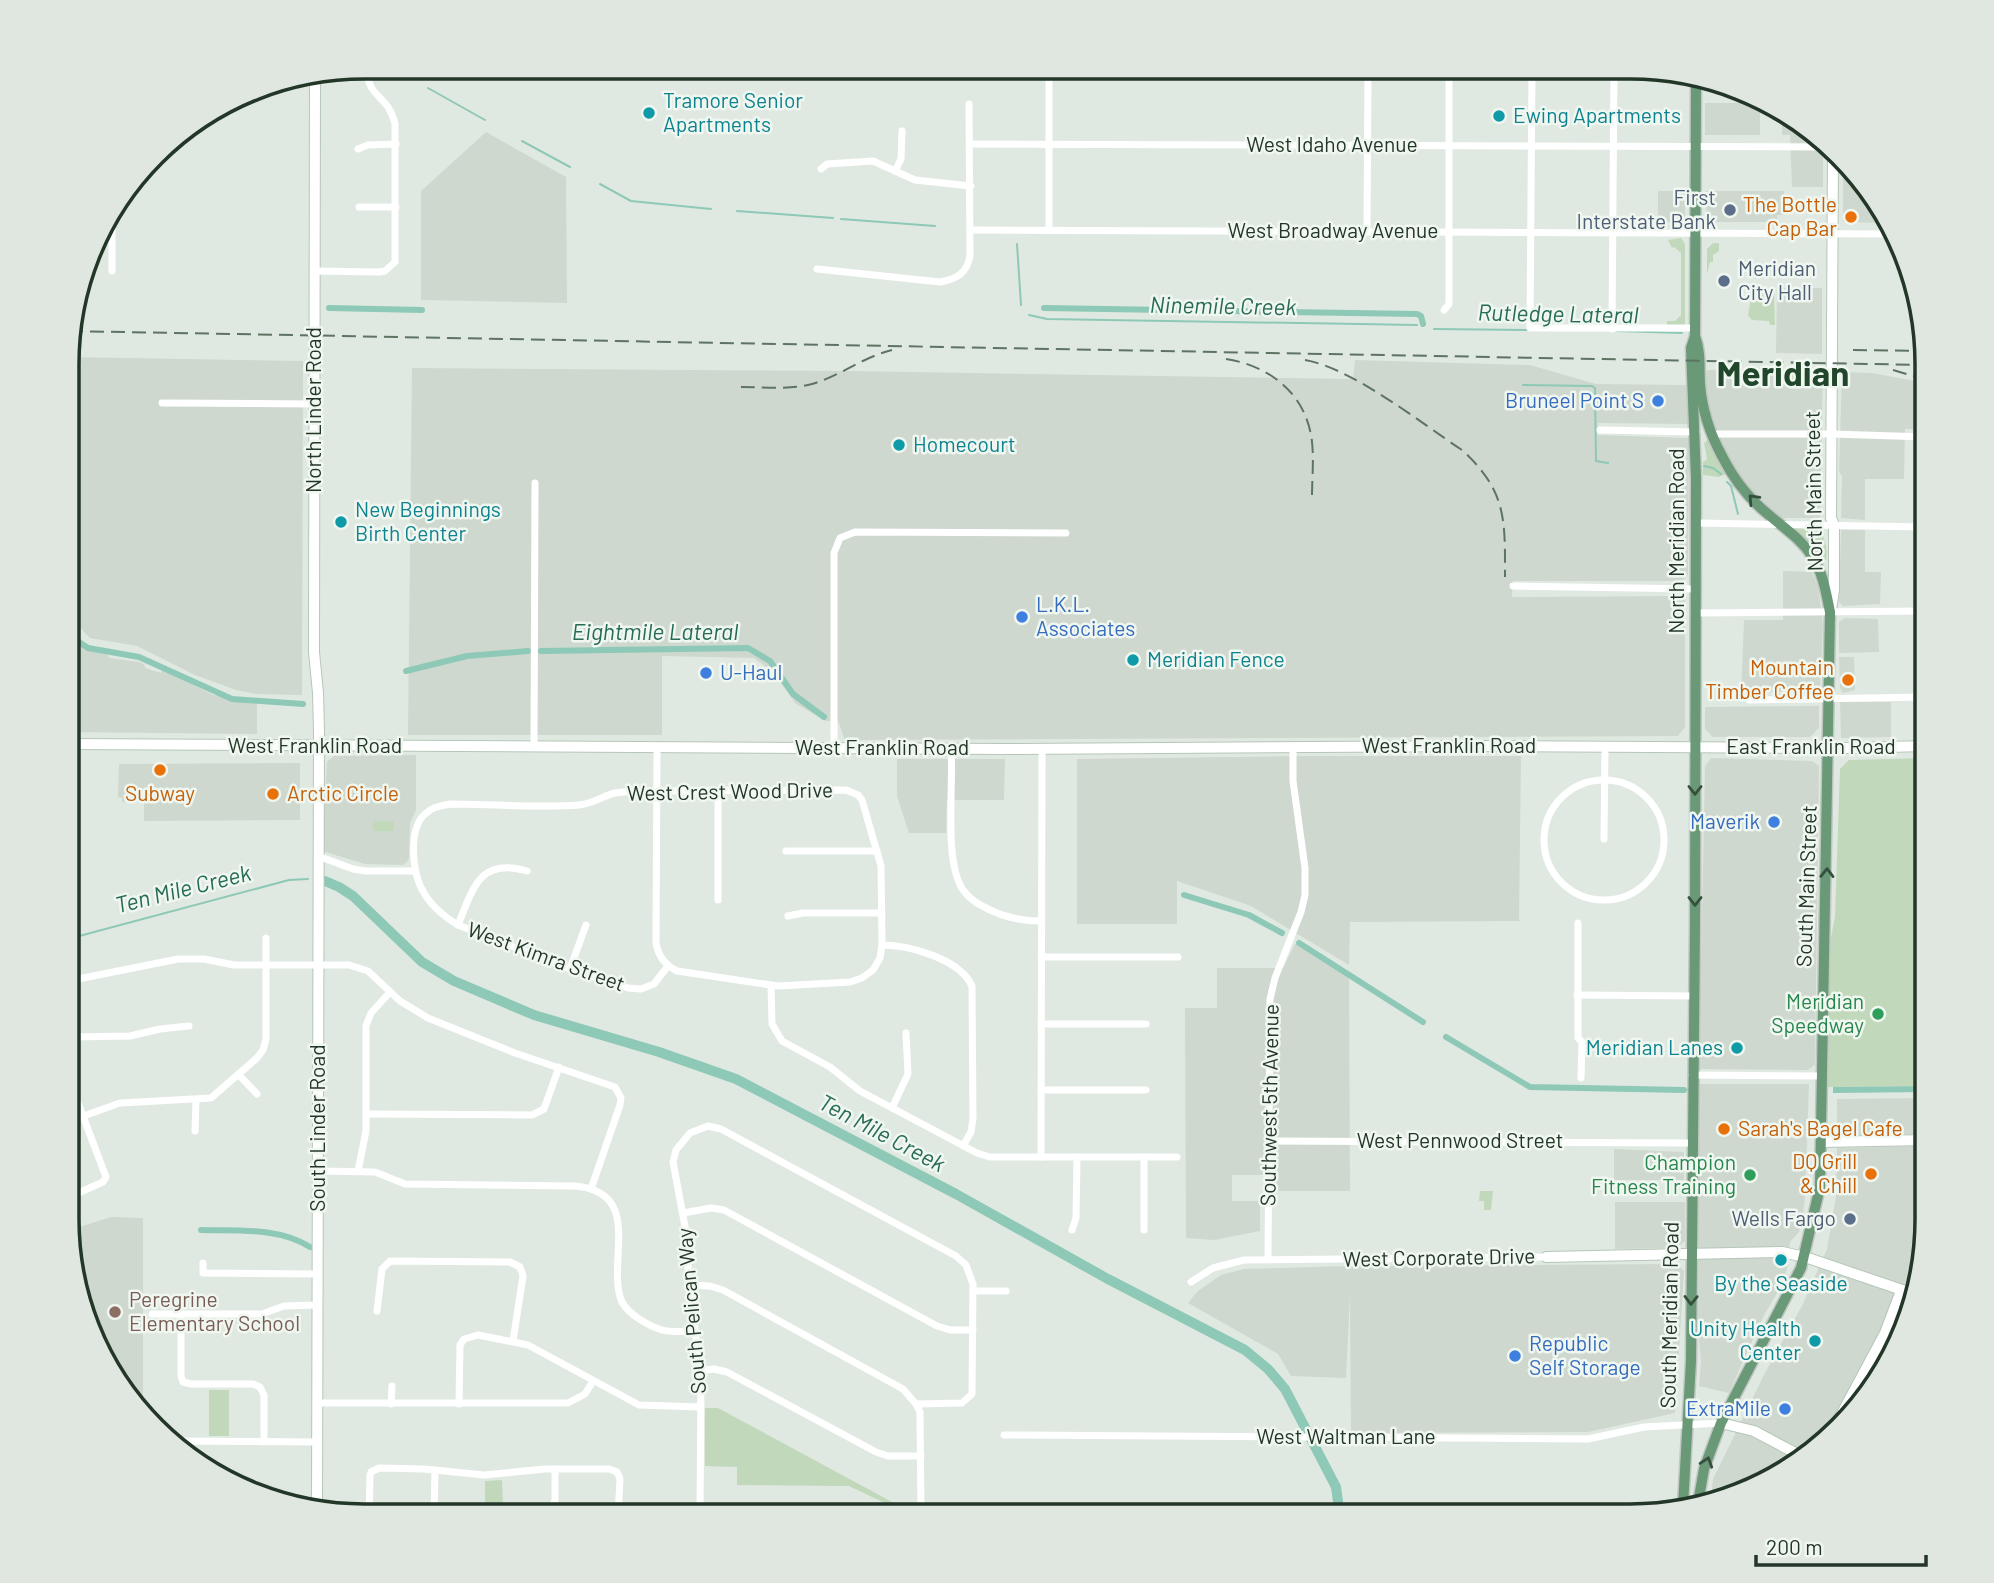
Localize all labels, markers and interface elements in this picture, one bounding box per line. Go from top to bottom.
place label: Tramore Senior Apartments [663,87,803,136]
place label: Ewing Apartments [1513,102,1681,127]
marker: Tramore Senior Apartments [641,105,657,121]
marker: Ewing Apartments [1491,108,1507,124]
street label: West Idaho Avenue [1246,131,1418,156]
place label: First Interstate Bank [1576,184,1716,233]
place label: The Bottle Cap Bar [1743,191,1837,240]
marker: First Interstate Bank [1722,202,1738,218]
marker: The Bottle Cap Bar [1843,209,1859,225]
street label: West Broadway Avenue [1228,217,1438,242]
place label: Meridian City Hall [1738,255,1816,304]
marker: Meridian City Hall [1716,273,1732,289]
water label: Ninemile Creek [1149,290,1297,320]
water label: Rutledge Lateral [1477,298,1639,328]
street label: North Linder Road [300,327,325,493]
district label: Meridian [1717,351,1849,393]
place label: Bruneel Point S [1505,387,1644,412]
marker: Bruneel Point S [1650,393,1666,409]
street label: North Main Street [1799,410,1826,572]
place label: Homecourt [913,431,1016,456]
marker: Homecourt [891,437,907,453]
street label: North Meridian Road [1663,448,1688,634]
one-way arrow [1748,494,1761,507]
place label: New Beginnings Birth Center [355,496,501,545]
marker: New Beginnings Birth Center [333,514,349,530]
place label: L.K.L. Associates [1036,591,1135,640]
marker: L.K.L. Associates [1014,609,1030,625]
water label: Eightmile Lateral [572,617,738,645]
place label: Meridian Fence [1147,646,1285,671]
marker: Meridian Fence [1125,652,1141,668]
place label: Mountain Timber Coffee [1705,654,1834,703]
place label: U-Haul [720,659,782,684]
marker: U-Haul [698,665,714,681]
marker: Mountain Timber Coffee [1840,672,1856,688]
street label: West Franklin Road [228,732,402,757]
street label: West Franklin Road [1362,732,1536,757]
street label: East Franklin Road [1726,733,1896,758]
street label: West Franklin Road [795,734,969,759]
marker: Subway [152,762,168,778]
street label: West Crest Wood Drive [627,776,833,805]
place label: Subway [125,780,195,805]
place label: Arctic Circle [287,780,399,805]
one-way arrow [1687,785,1703,795]
marker: Arctic Circle [265,786,281,802]
street label: South Main Street [1790,805,1821,967]
place label: Maverik [1690,808,1760,833]
marker: Maverik [1766,814,1782,830]
water label: Ten Mile Creek [112,858,254,918]
one-way arrow [1820,867,1835,878]
one-way arrow [1687,896,1703,907]
street label: West Kimra Street [464,915,629,996]
place label: Meridian Speedway [1771,988,1864,1037]
street label: Southwest 5th Avenue [1254,1004,1283,1206]
marker: Meridian Speedway [1870,1006,1886,1022]
place label: Meridian Lanes [1586,1034,1723,1059]
marker: Meridian Lanes [1729,1040,1745,1056]
street label: South Linder Road [304,1044,329,1212]
water label: Ten Mile Creek [814,1087,950,1177]
place label: Sarah's Bagel Cafe [1738,1115,1903,1140]
marker: Sarah's Bagel Cafe [1716,1121,1732,1137]
street label: West Pennwood Street [1357,1127,1563,1152]
place label: DQ Grill & Chill [1792,1148,1857,1197]
place label: Champion Fitness Training [1591,1149,1736,1198]
marker: DQ Grill & Chill [1863,1166,1879,1182]
marker: Champion Fitness Training [1742,1167,1758,1183]
place label: Wells Fargo [1731,1205,1836,1230]
marker: Wells Fargo [1842,1211,1858,1227]
street label: South Meridian Road [1654,1221,1683,1409]
street label: South Pelican Way [671,1227,710,1395]
street label: West Corporate Drive [1342,1242,1536,1271]
marker: By the Seaside [1773,1252,1789,1268]
place label: By the Seaside [1714,1270,1848,1295]
place label: Peregrine Elementary School [129,1286,300,1335]
one-way arrow [1683,1295,1699,1305]
marker: Peregrine Elementary School [107,1304,123,1320]
place label: Unity Health Center [1690,1315,1801,1364]
place label: Republic Self Storage [1529,1330,1641,1379]
marker: Unity Health Center [1807,1333,1823,1349]
marker: Republic Self Storage [1507,1348,1523,1364]
place label: ExtraMile [1686,1395,1771,1420]
marker: ExtraMile [1777,1401,1793,1417]
street label: West Waltman Lane [1256,1423,1436,1448]
one-way arrow [1699,1457,1713,1469]
scale bar [1756,1524,1926,1568]
text: 200 m [1766,1534,1823,1559]

